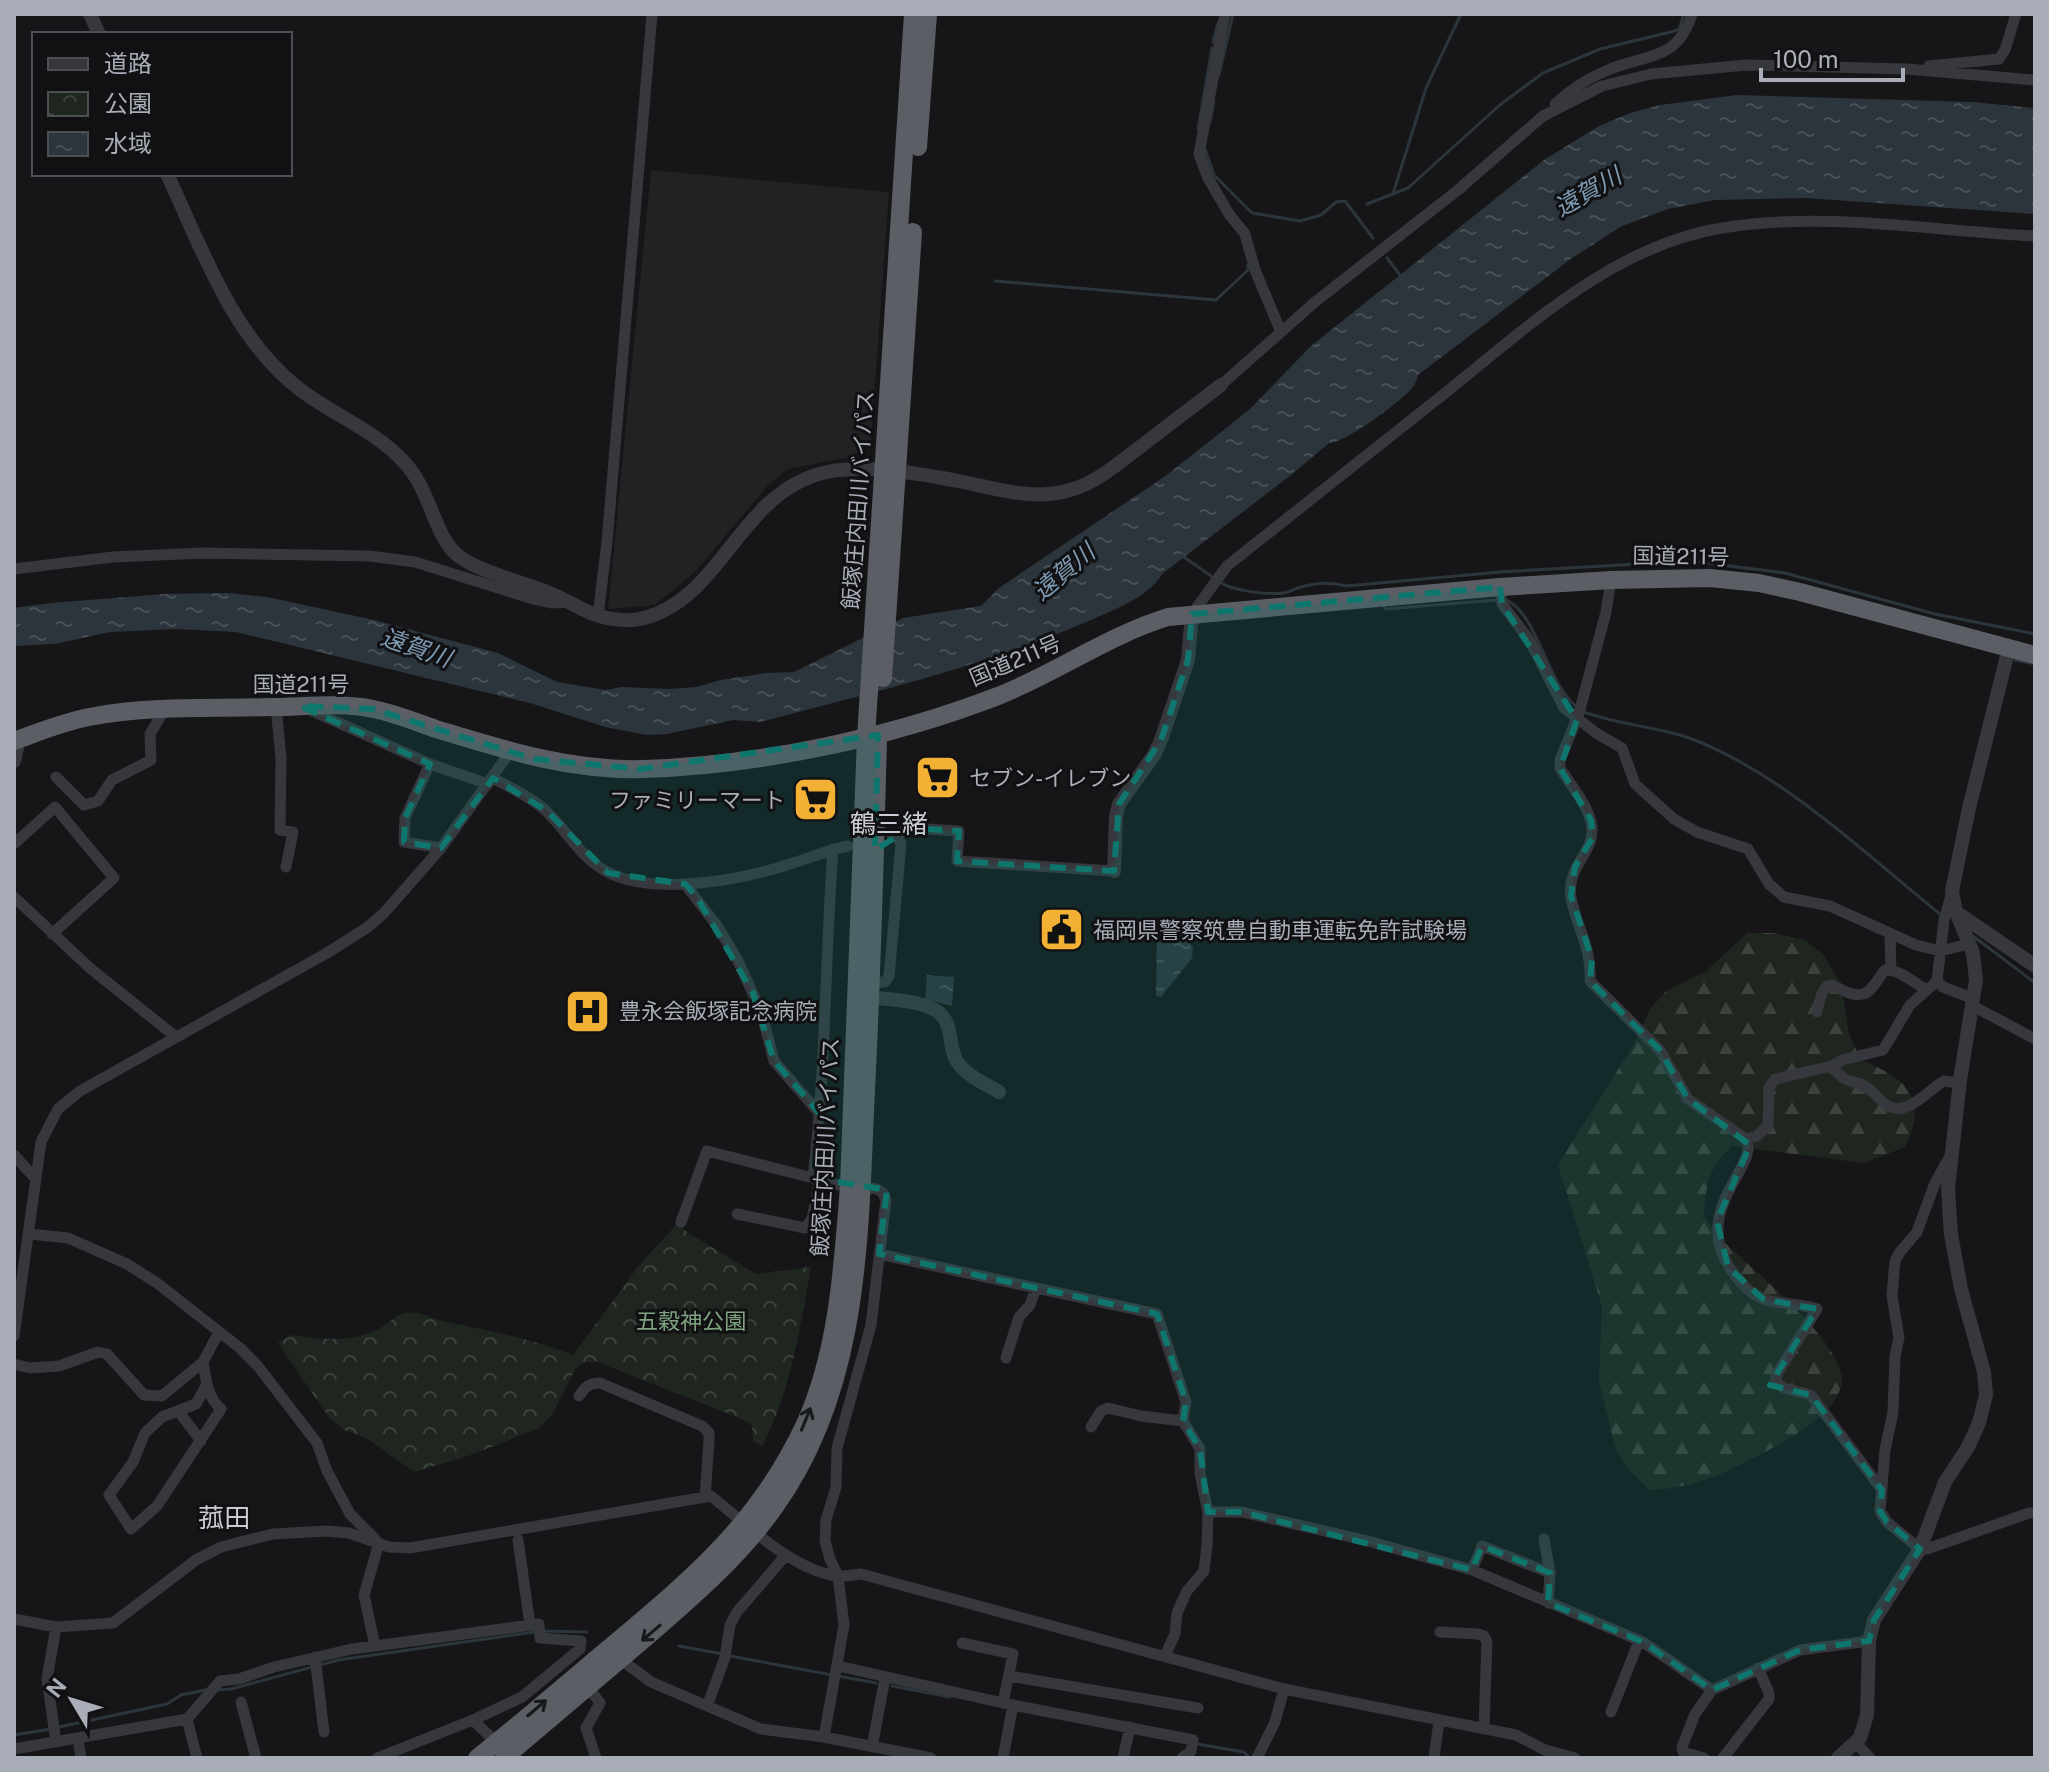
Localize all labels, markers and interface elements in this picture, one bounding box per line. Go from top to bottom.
legend [32,32,292,176]
scale bar [1761,32,1903,82]
text: 100 m [1773,45,1839,73]
text: 道路 [104,49,152,77]
text: 公園 [104,89,152,117]
text: 水域 [104,129,152,157]
water label: 遠賀川 [1549,160,1628,221]
street label: 飯塚庄内田川バイパス [837,390,879,610]
water label: 遠賀川 [1027,535,1102,605]
street label: 国道211号 [1632,542,1730,570]
water label: 遠賀川 [378,622,458,673]
street label: 国道211号 [965,629,1065,691]
street label: 国道211号 [252,671,350,697]
supermarket icon: セブン-イレブン [914,754,962,802]
place label: セブン-イレブン [969,765,1131,791]
supermarket icon: ファミリーマート [792,776,840,824]
place label: ファミリーマート [609,787,785,813]
district label: 鶴三緒 [850,808,928,839]
public building icon: 福岡県警察筑豊自動車運転免許試験場 [1038,906,1086,954]
place label: 福岡県警察筑豊自動車運転免許試験場 [1093,917,1467,943]
hospital icon: 豊永会飯塚記念病院 [564,987,612,1035]
place label: 豊永会飯塚記念病院 [619,998,817,1024]
street label: 飯塚庄内田川バイパス [806,1037,844,1257]
park label: 五穀神公園 [636,1308,746,1334]
one-way arrow [800,1407,814,1432]
district label: 菰田 [198,1502,250,1533]
one-way arrow [641,1624,662,1642]
north arrow [32,1660,112,1740]
text: N [41,1673,72,1702]
one-way arrow [527,1699,547,1717]

